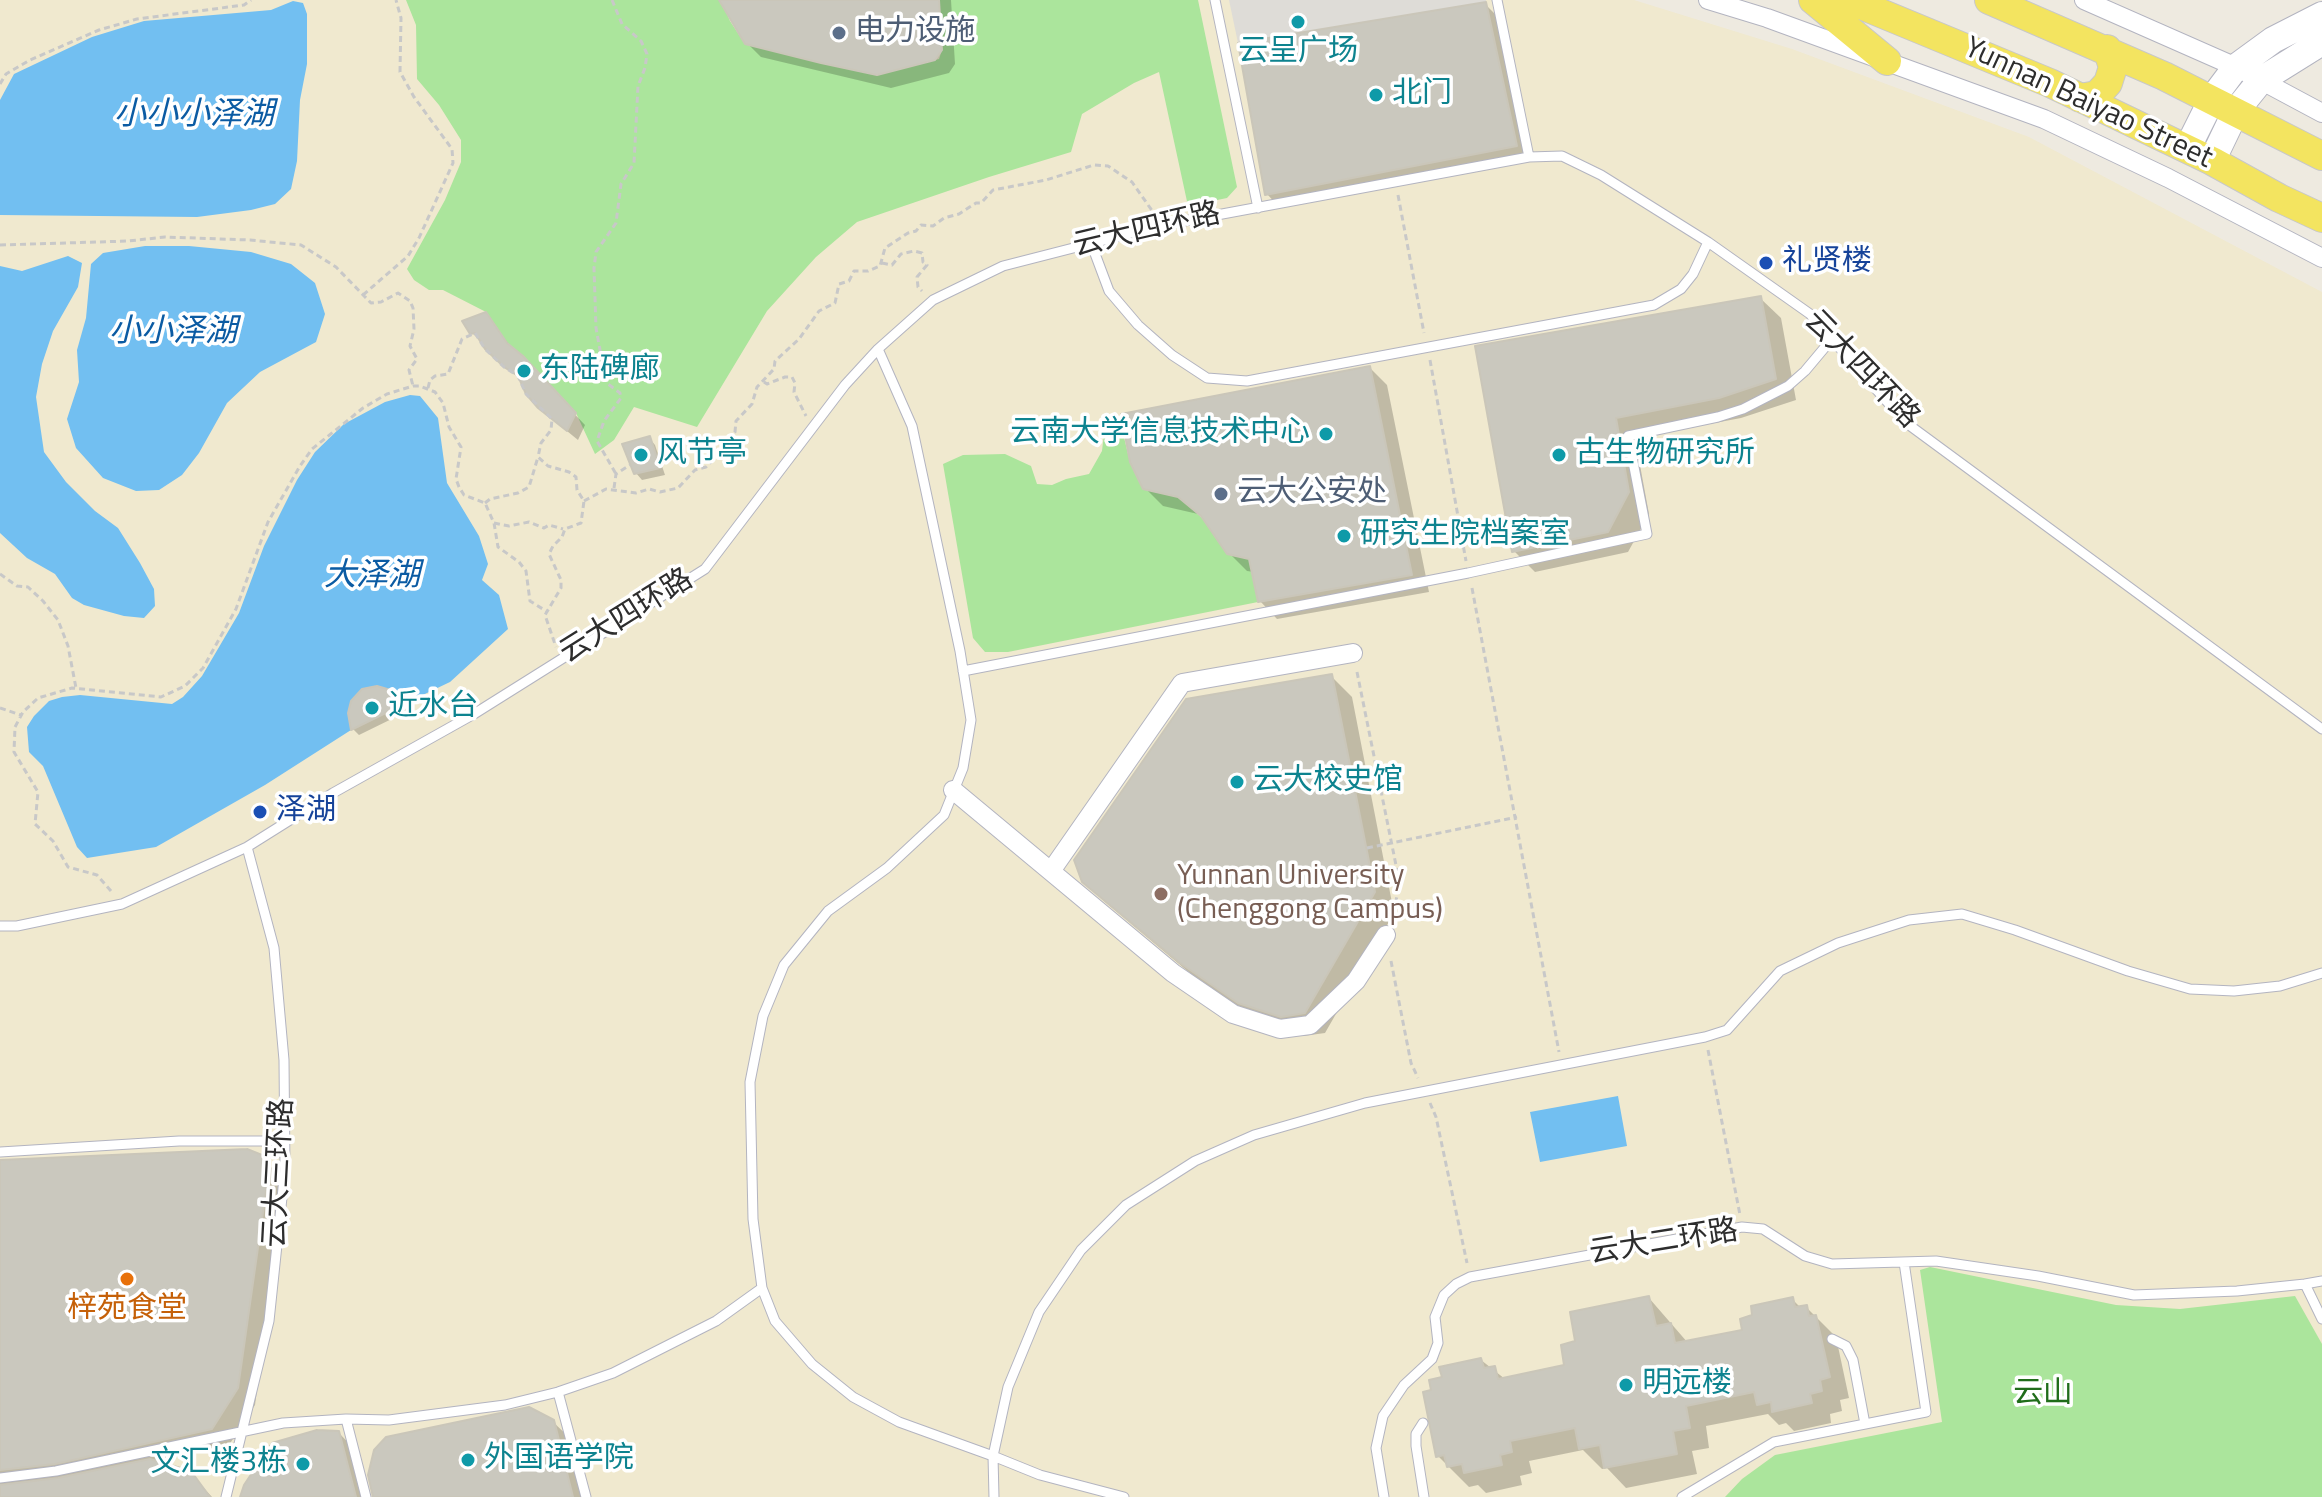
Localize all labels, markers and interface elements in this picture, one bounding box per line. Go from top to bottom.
marker: 云呈广场 [1289,13,1307,31]
place label: 电力设施 [855,15,975,51]
marker: 电力设施 [830,24,848,42]
street label: Yunnan Baiyao Street [1958,31,2218,177]
place label: 云呈广场 [1238,35,1358,71]
place label: 北门 [1392,77,1452,113]
marker: 北门 [1367,86,1385,104]
water label: 小小小泽湖 [114,97,274,135]
street label: 云大四环路 [1070,197,1224,265]
place label: 礼贤楼 [1782,245,1872,281]
marker: 礼贤楼 [1757,254,1775,272]
street label: 云大四环路 [1796,304,1926,436]
water label: 小小泽湖 [109,314,237,352]
place label: 东陆碑廊 [540,353,660,389]
marker: 东陆碑廊 [515,362,533,380]
place label: 云南大学信息技术中心 [1010,416,1310,452]
marker: 云南大学信息技术中心 [1317,425,1335,443]
place label: 风节亭 [657,437,747,473]
place label: 古生物研究所 [1575,437,1755,473]
marker: 风节亭 [632,446,650,464]
marker: 古生物研究所 [1550,446,1568,464]
place label: 云大公安处 [1237,476,1387,512]
marker: 云大公安处 [1212,485,1230,503]
place label: 研究生院档案室 [1360,518,1570,554]
marker: 研究生院档案室 [1335,527,1353,545]
water label: 大泽湖 [324,558,420,596]
street label: 云大四环路 [554,562,700,672]
place label: 近水台 [388,690,478,726]
marker: 近水台 [363,699,381,717]
place label: 云大校史馆 [1253,764,1403,800]
marker: 云大校史馆 [1228,773,1246,791]
place label: 泽湖 [276,794,336,830]
marker: 泽湖 [251,803,269,821]
place label: Yunnan University (Chenggong Campus) [1177,859,1443,930]
marker: Yunnan University (Chenggong Campus) [1152,885,1170,903]
street label: 云大三环路 [258,1097,302,1249]
street label: 云大二环路 [1587,1213,1741,1273]
marker: 梓苑食堂 [118,1270,136,1288]
place label: 梓苑食堂 [67,1292,187,1328]
place label: 明远楼 [1642,1367,1732,1403]
marker: 明远楼 [1617,1376,1635,1394]
park label: 云山 [2013,1377,2073,1413]
place label: 外国语学院 [484,1442,634,1478]
place label: 文汇楼3栋 [150,1446,287,1482]
marker: 外国语学院 [459,1451,477,1469]
marker: 文汇楼3栋 [294,1455,312,1473]

